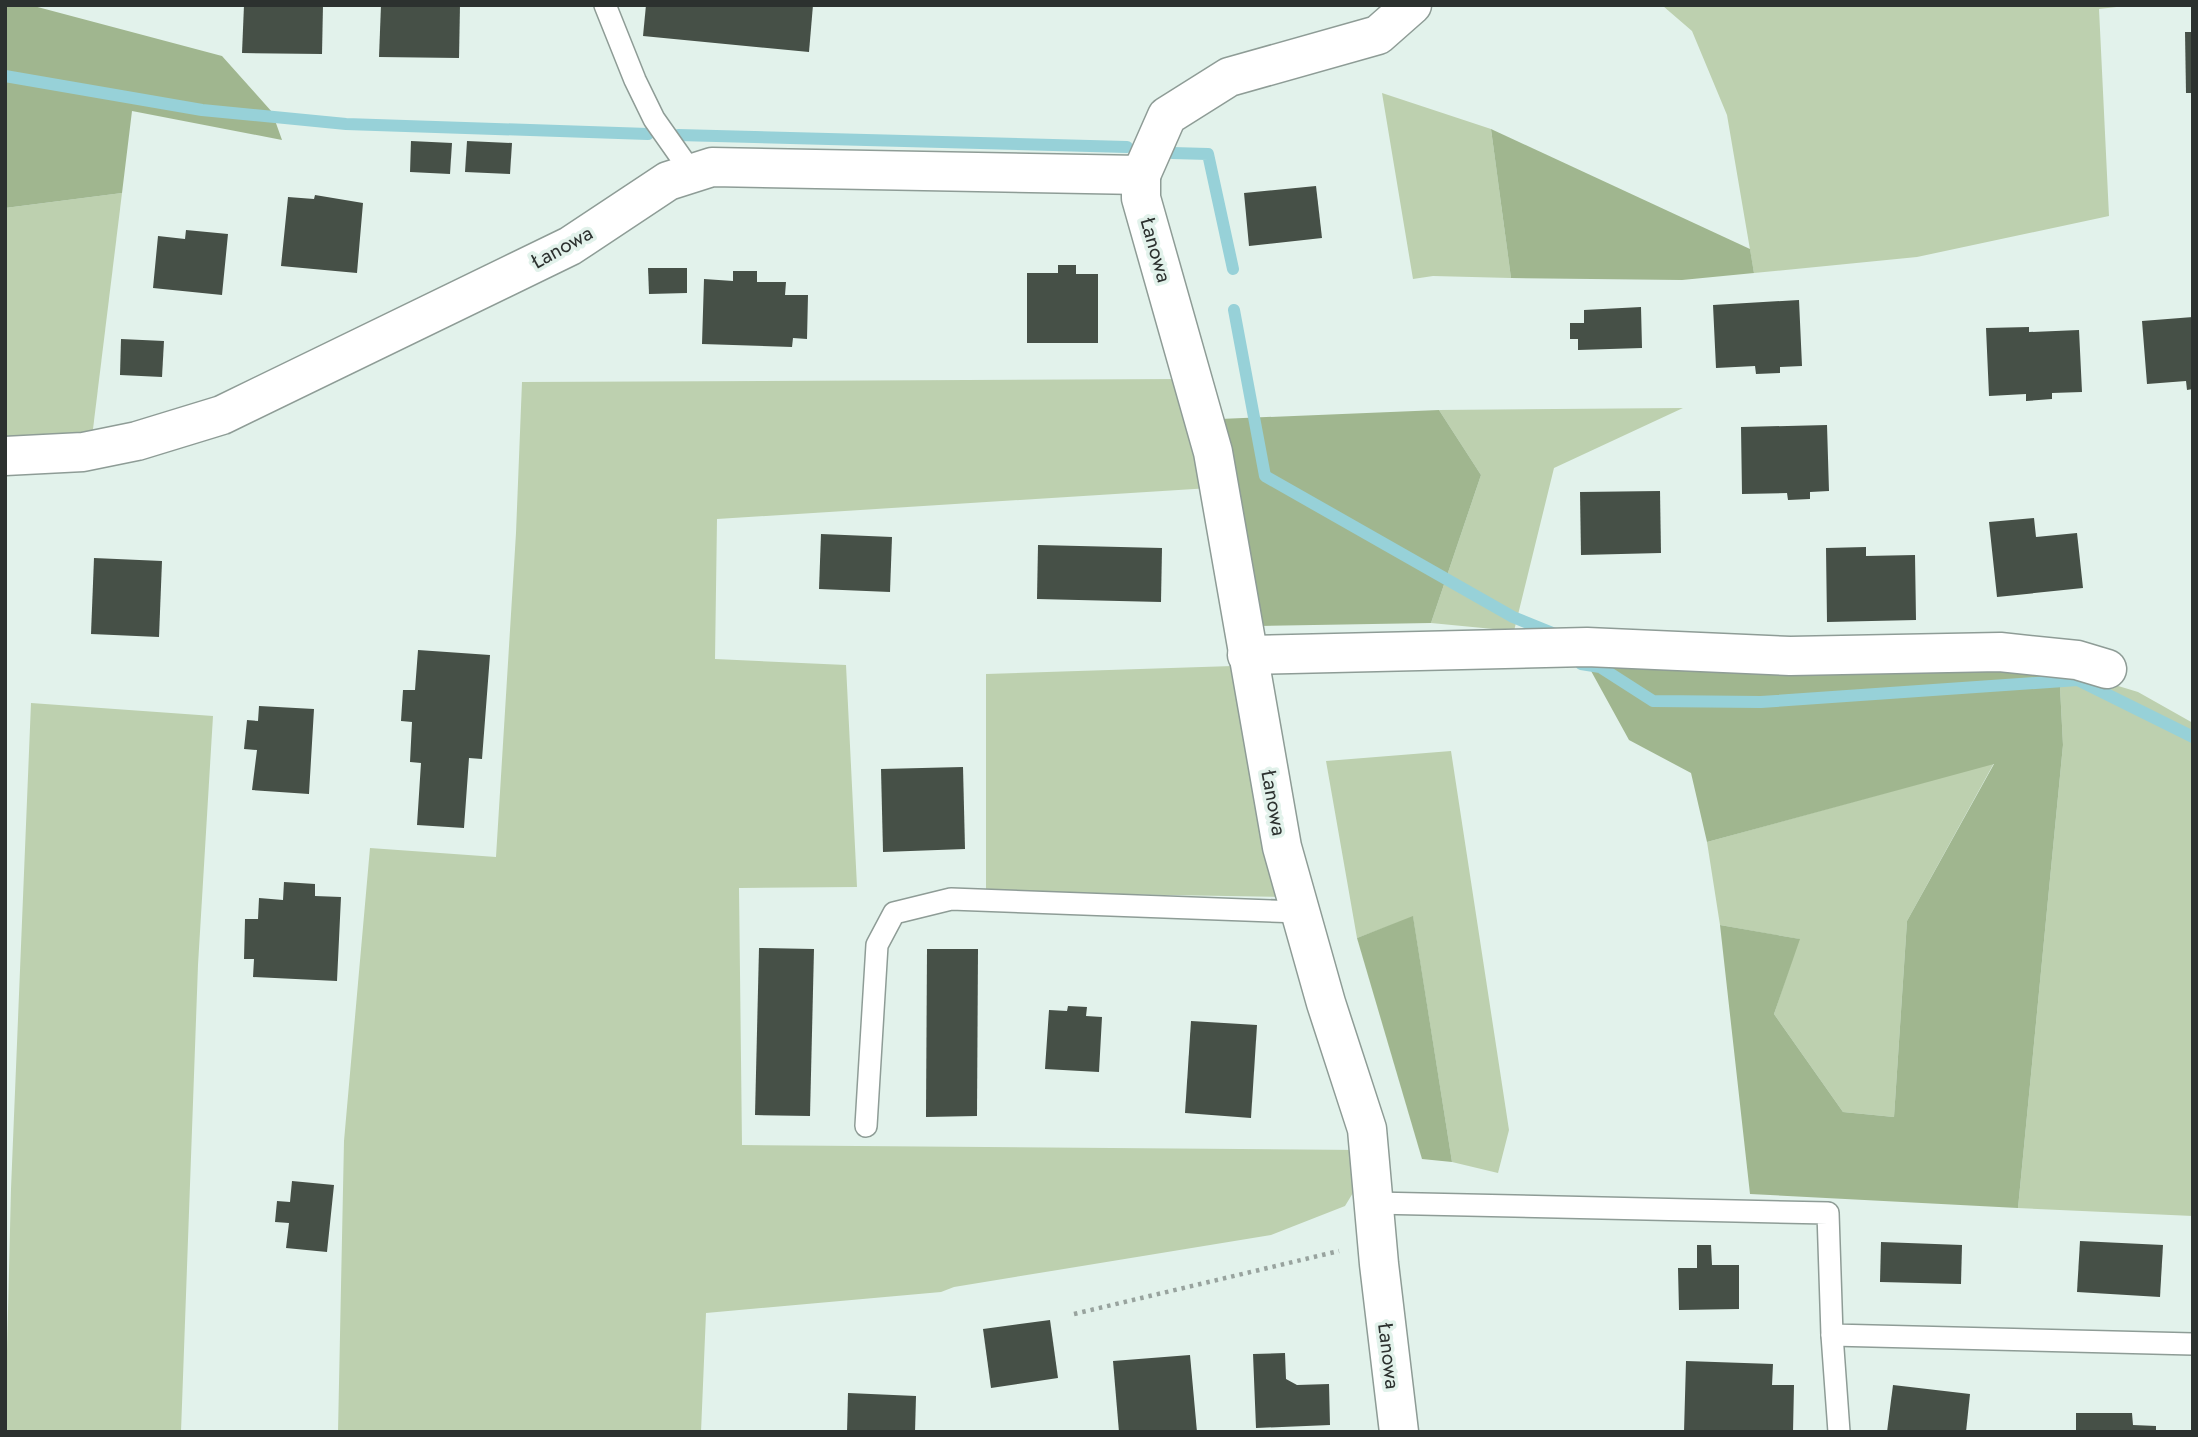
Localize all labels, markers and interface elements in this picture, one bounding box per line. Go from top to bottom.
street label: Łanowa [1132,213,1180,286]
street label: Łanowa [525,218,598,277]
street label: Łanowa [1253,767,1295,838]
street label: Łanowa [1370,1320,1408,1391]

